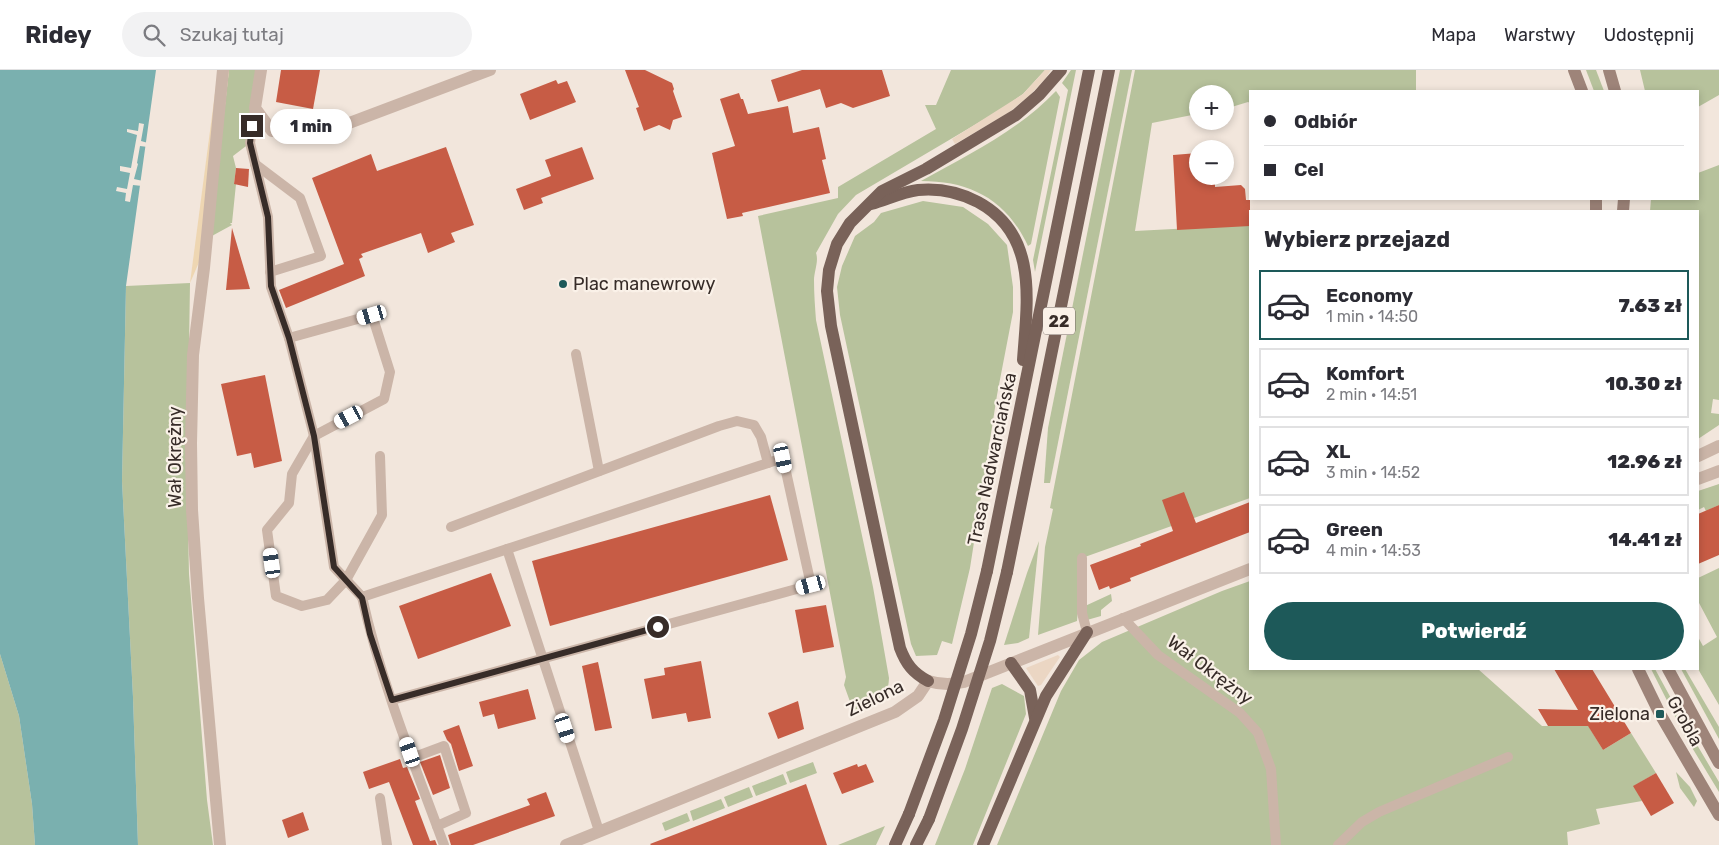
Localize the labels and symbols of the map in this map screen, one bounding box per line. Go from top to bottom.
callout: 1 min [270,108,352,144]
route end [241,115,263,137]
place label: Plac manewrowy [573,273,716,295]
marker: Plac manewrowy [557,278,569,290]
car [355,304,388,326]
road number: 22 [1043,308,1075,334]
street label: Trasa Nadwarciańska [963,370,1021,548]
car [332,403,365,431]
street label: Wał Okrężny [164,406,186,508]
car [772,442,793,474]
car [262,547,281,579]
car [794,574,827,596]
route start [647,616,669,638]
street label: Wał Okrężny [1163,631,1257,709]
street label: Zielona [843,675,907,721]
street label: Grobla [1662,692,1708,750]
place label: Zielona [1589,703,1650,725]
marker: Zielona [1654,708,1666,720]
car [553,711,576,745]
car [398,735,421,769]

